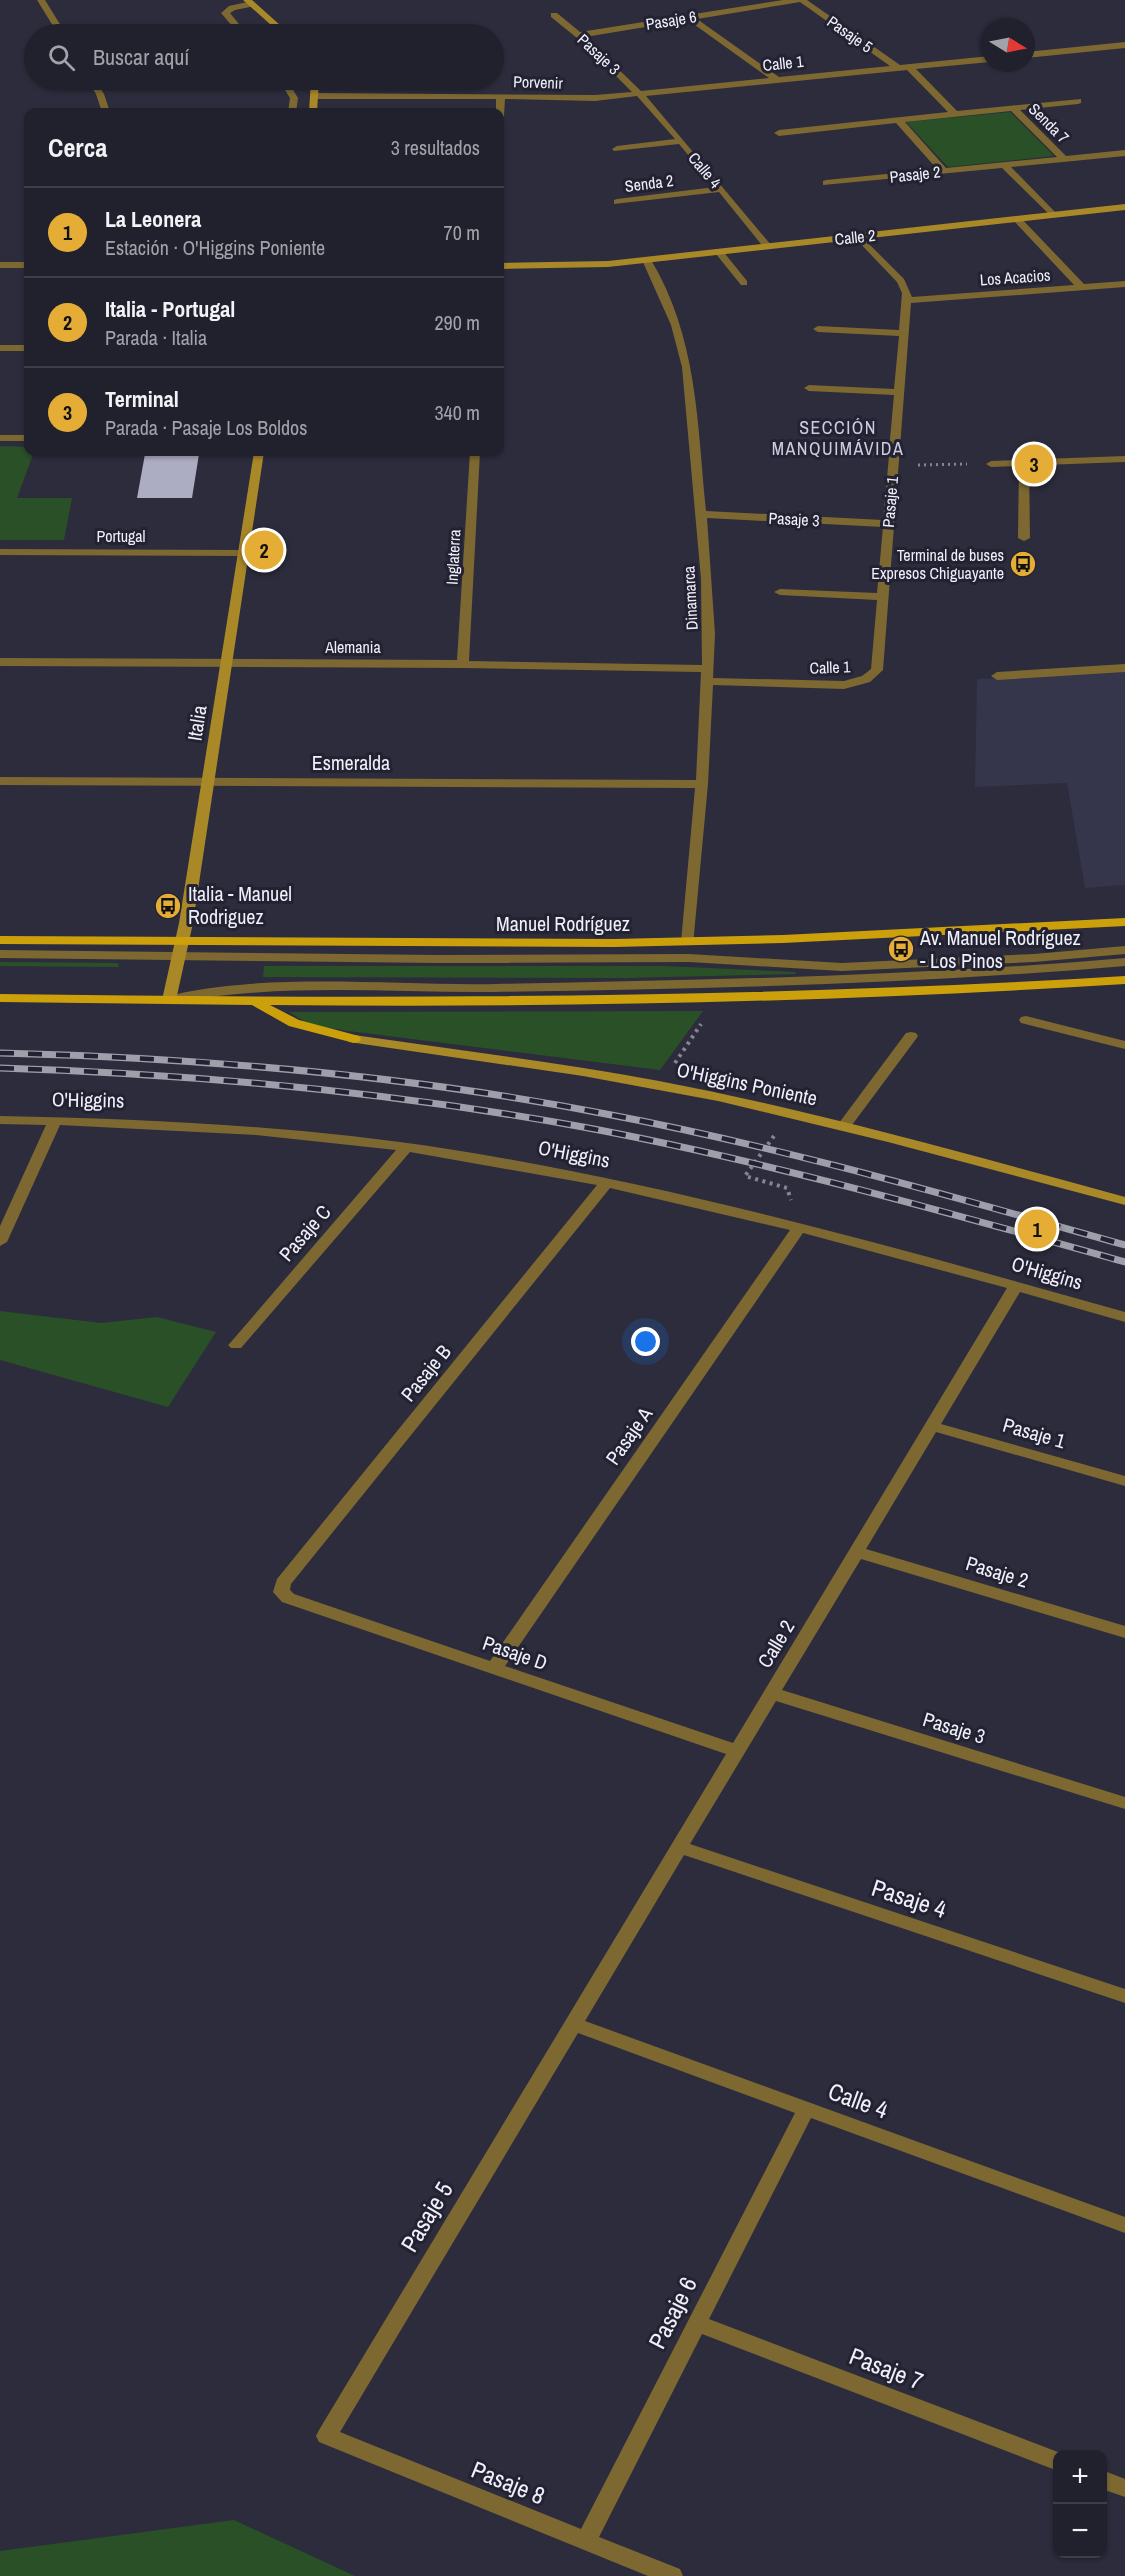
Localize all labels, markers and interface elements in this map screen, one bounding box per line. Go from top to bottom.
street label: Pasaje 6 [644,5,698,35]
street label: Pasaje 5 [823,10,877,58]
north arrow [981,18,1035,72]
search box [24,24,504,90]
street label: Pasaje 3 [573,29,625,79]
icon: search [45,41,78,74]
text: Buscar aquí [93,42,189,72]
street label: Calle 1 [762,50,805,76]
street label: Porvenir [513,70,564,94]
street label: Senda 7 [1024,98,1074,148]
text: Cerca [48,130,107,165]
text: 3 resultados [391,134,480,161]
street label: Calle 4 [683,147,727,193]
street label: Pasaje 2 [888,160,942,188]
street label: Senda 2 [623,169,675,197]
text: La Leonera [105,204,201,234]
text: 1 [63,219,72,246]
text: 70 m [444,219,480,246]
street label: Calle 2 [834,224,876,250]
text: Estación · O'Higgins Poniente [105,234,325,261]
street label: Los Acacios [979,264,1051,290]
text: Italia - Portugal [105,294,235,324]
text: 2 [63,309,72,336]
text: 290 m [434,309,480,336]
text: Parada · Italia [105,324,207,351]
text: Terminal [105,384,179,414]
text: 3 [63,399,72,426]
text: 340 m [434,399,480,426]
text: Parada · Pasaje Los Boldos [105,414,307,441]
district label: SECCIÓN MANQUIMÁVIDA [772,415,904,461]
pin: 3 [1014,442,1054,486]
street label: Pasaje 1 [877,475,903,528]
street label: Pasaje 3 [768,507,820,531]
street label: Portugal [97,525,146,547]
pin: 2 [244,528,284,572]
street label: Inglaterra [441,528,465,585]
place label: Terminal de buses Expresos Chiguayante [871,544,1004,584]
bus stop icon: Terminal de buses Expresos Chiguayante [1008,549,1038,579]
street label: Dinamarca [677,565,703,631]
street label: Alemania [324,636,381,658]
street label: Calle 1 [809,655,851,679]
street label: Italia [180,703,213,743]
street label: Esmeralda [312,749,390,776]
place label: Italia - Manuel Rodriguez [188,880,292,930]
bus stop icon: Italia - Manuel Rodriguez [153,891,183,921]
street label: Manuel Rodríguez [496,910,630,937]
place label: Av. Manuel Rodríguez - Los Pinos [919,924,1081,974]
bus stop icon: Av. Manuel Rodríguez - Los Pinos [886,934,916,964]
street label: O'Higgins Poniente [675,1055,820,1112]
street label: O'Higgins [52,1085,124,1114]
street label: O'Higgins [536,1133,612,1174]
street label: Pasaje C [273,1199,337,1267]
pin: 1 [1018,1206,1056,1252]
street label: O'Higgins [1009,1250,1086,1295]
your location [631,1327,660,1356]
street label: Pasaje B [394,1339,457,1407]
street label: Pasaje A [599,1401,658,1470]
street label: Pasaje 1 [1000,1411,1069,1454]
street label: Pasaje 2 [963,1549,1032,1594]
street label: Calle 2 [751,1615,800,1673]
street label: Pasaje D [479,1629,551,1676]
street label: Pasaje 3 [920,1705,989,1750]
street label: Pasaje 4 [868,1871,951,1925]
street label: Calle 4 [824,2075,893,2126]
street label: Pasaje 5 [393,2175,460,2258]
street label: Pasaje 6 [640,2271,704,2354]
street label: Pasaje 7 [845,2339,928,2397]
map controls [1053,2450,1107,2558]
button: + [1053,2450,1107,2504]
street label: Pasaje 8 [467,2453,550,2511]
button: − [1053,2504,1107,2558]

